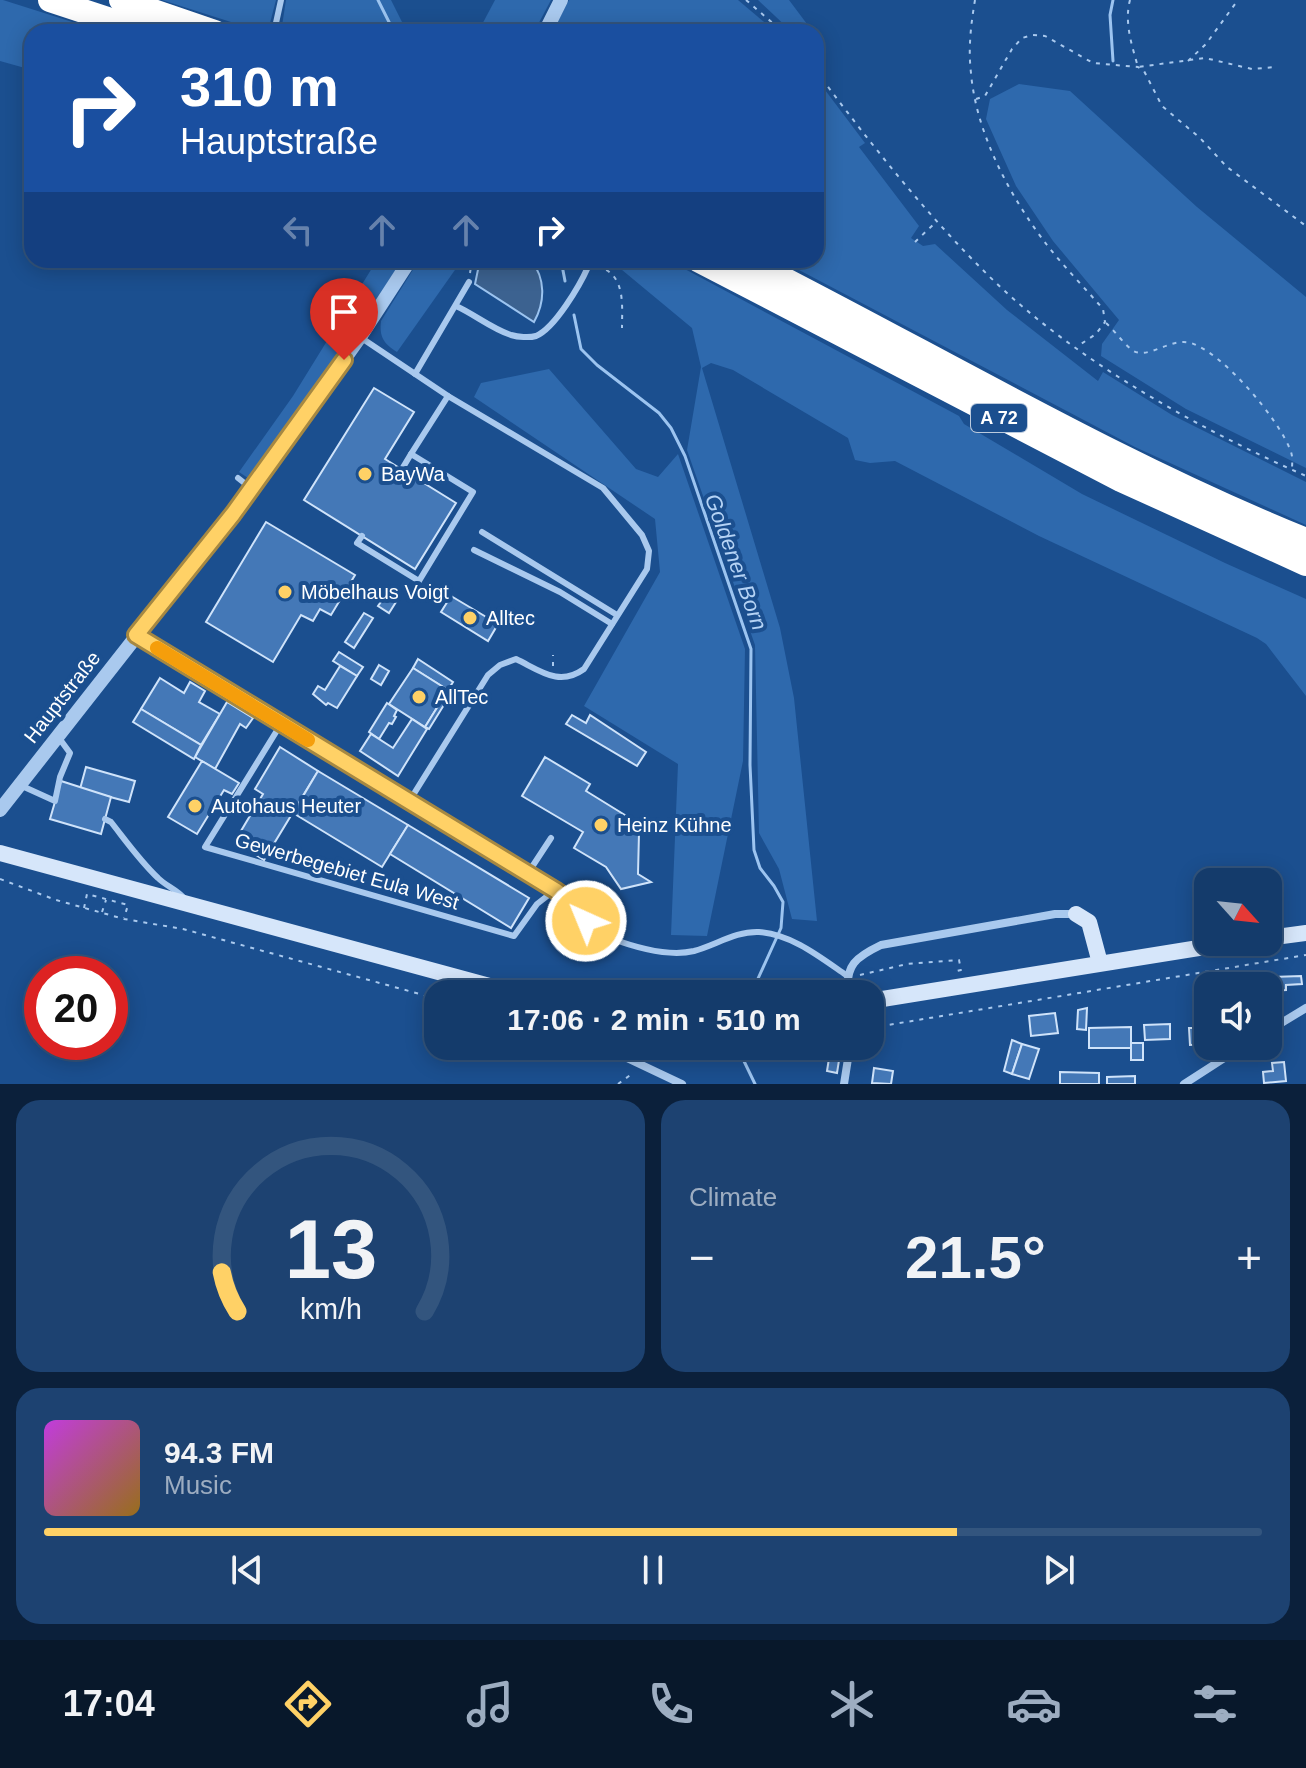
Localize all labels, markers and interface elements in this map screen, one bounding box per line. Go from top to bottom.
text: 310 m [180,55,339,118]
icon: right [48,56,152,160]
text: Hauptstraße [180,121,378,162]
icon: left [276,208,320,252]
icon: ahead [360,208,404,252]
icon: ahead [444,208,488,252]
icon: right [528,208,572,252]
pin [310,278,378,360]
icon: arrive [322,290,366,334]
road number: A 72 [971,404,1027,432]
place label: BayWa [381,463,446,485]
marker: BayWa [356,465,374,483]
water label: Goldener Born [700,490,772,634]
place label: Möbelhaus Voigt [301,581,449,603]
marker: Möbelhaus Voigt [276,583,294,601]
place label: Alltec [486,607,535,629]
marker: Alltec [461,609,479,627]
street label: Hauptstraße [19,647,105,747]
place label: AllTec [435,686,488,708]
marker: AllTec [410,688,428,706]
place label: Autohaus Heuter [211,795,361,817]
marker: Autohaus Heuter [186,797,204,815]
place label: Heinz Kühne [617,814,732,836]
marker: Heinz Kühne [592,816,610,834]
street label: Gewerbegebiet Eula West [232,828,462,914]
north arrow [1194,868,1282,956]
map controls [1194,868,1282,1060]
position arrow [544,879,628,963]
speed limit sign: 20 [24,956,128,1060]
button: sound [1194,972,1282,1060]
text: 17:06 · 2 min · 510 m [507,1003,801,1036]
text: Climate [689,1182,777,1212]
text: 13 [284,1203,377,1296]
text: 21.5° [905,1224,1046,1291]
text: − [689,1233,715,1282]
text: + [1236,1233,1262,1282]
text: km/h [300,1293,361,1325]
text: 94.3 FM [164,1436,274,1469]
text: Music [164,1470,232,1500]
icon: previous [225,1548,269,1592]
icon: pause [631,1548,675,1592]
icon: next [1037,1548,1081,1592]
icon: directions [280,1676,336,1732]
icon: music [462,1676,518,1732]
icon: phone [643,1676,699,1732]
icon: climate [824,1676,880,1732]
icon: car [1006,1676,1062,1732]
icon: filters [1187,1676,1243,1732]
text: 17:04 [63,1683,155,1724]

